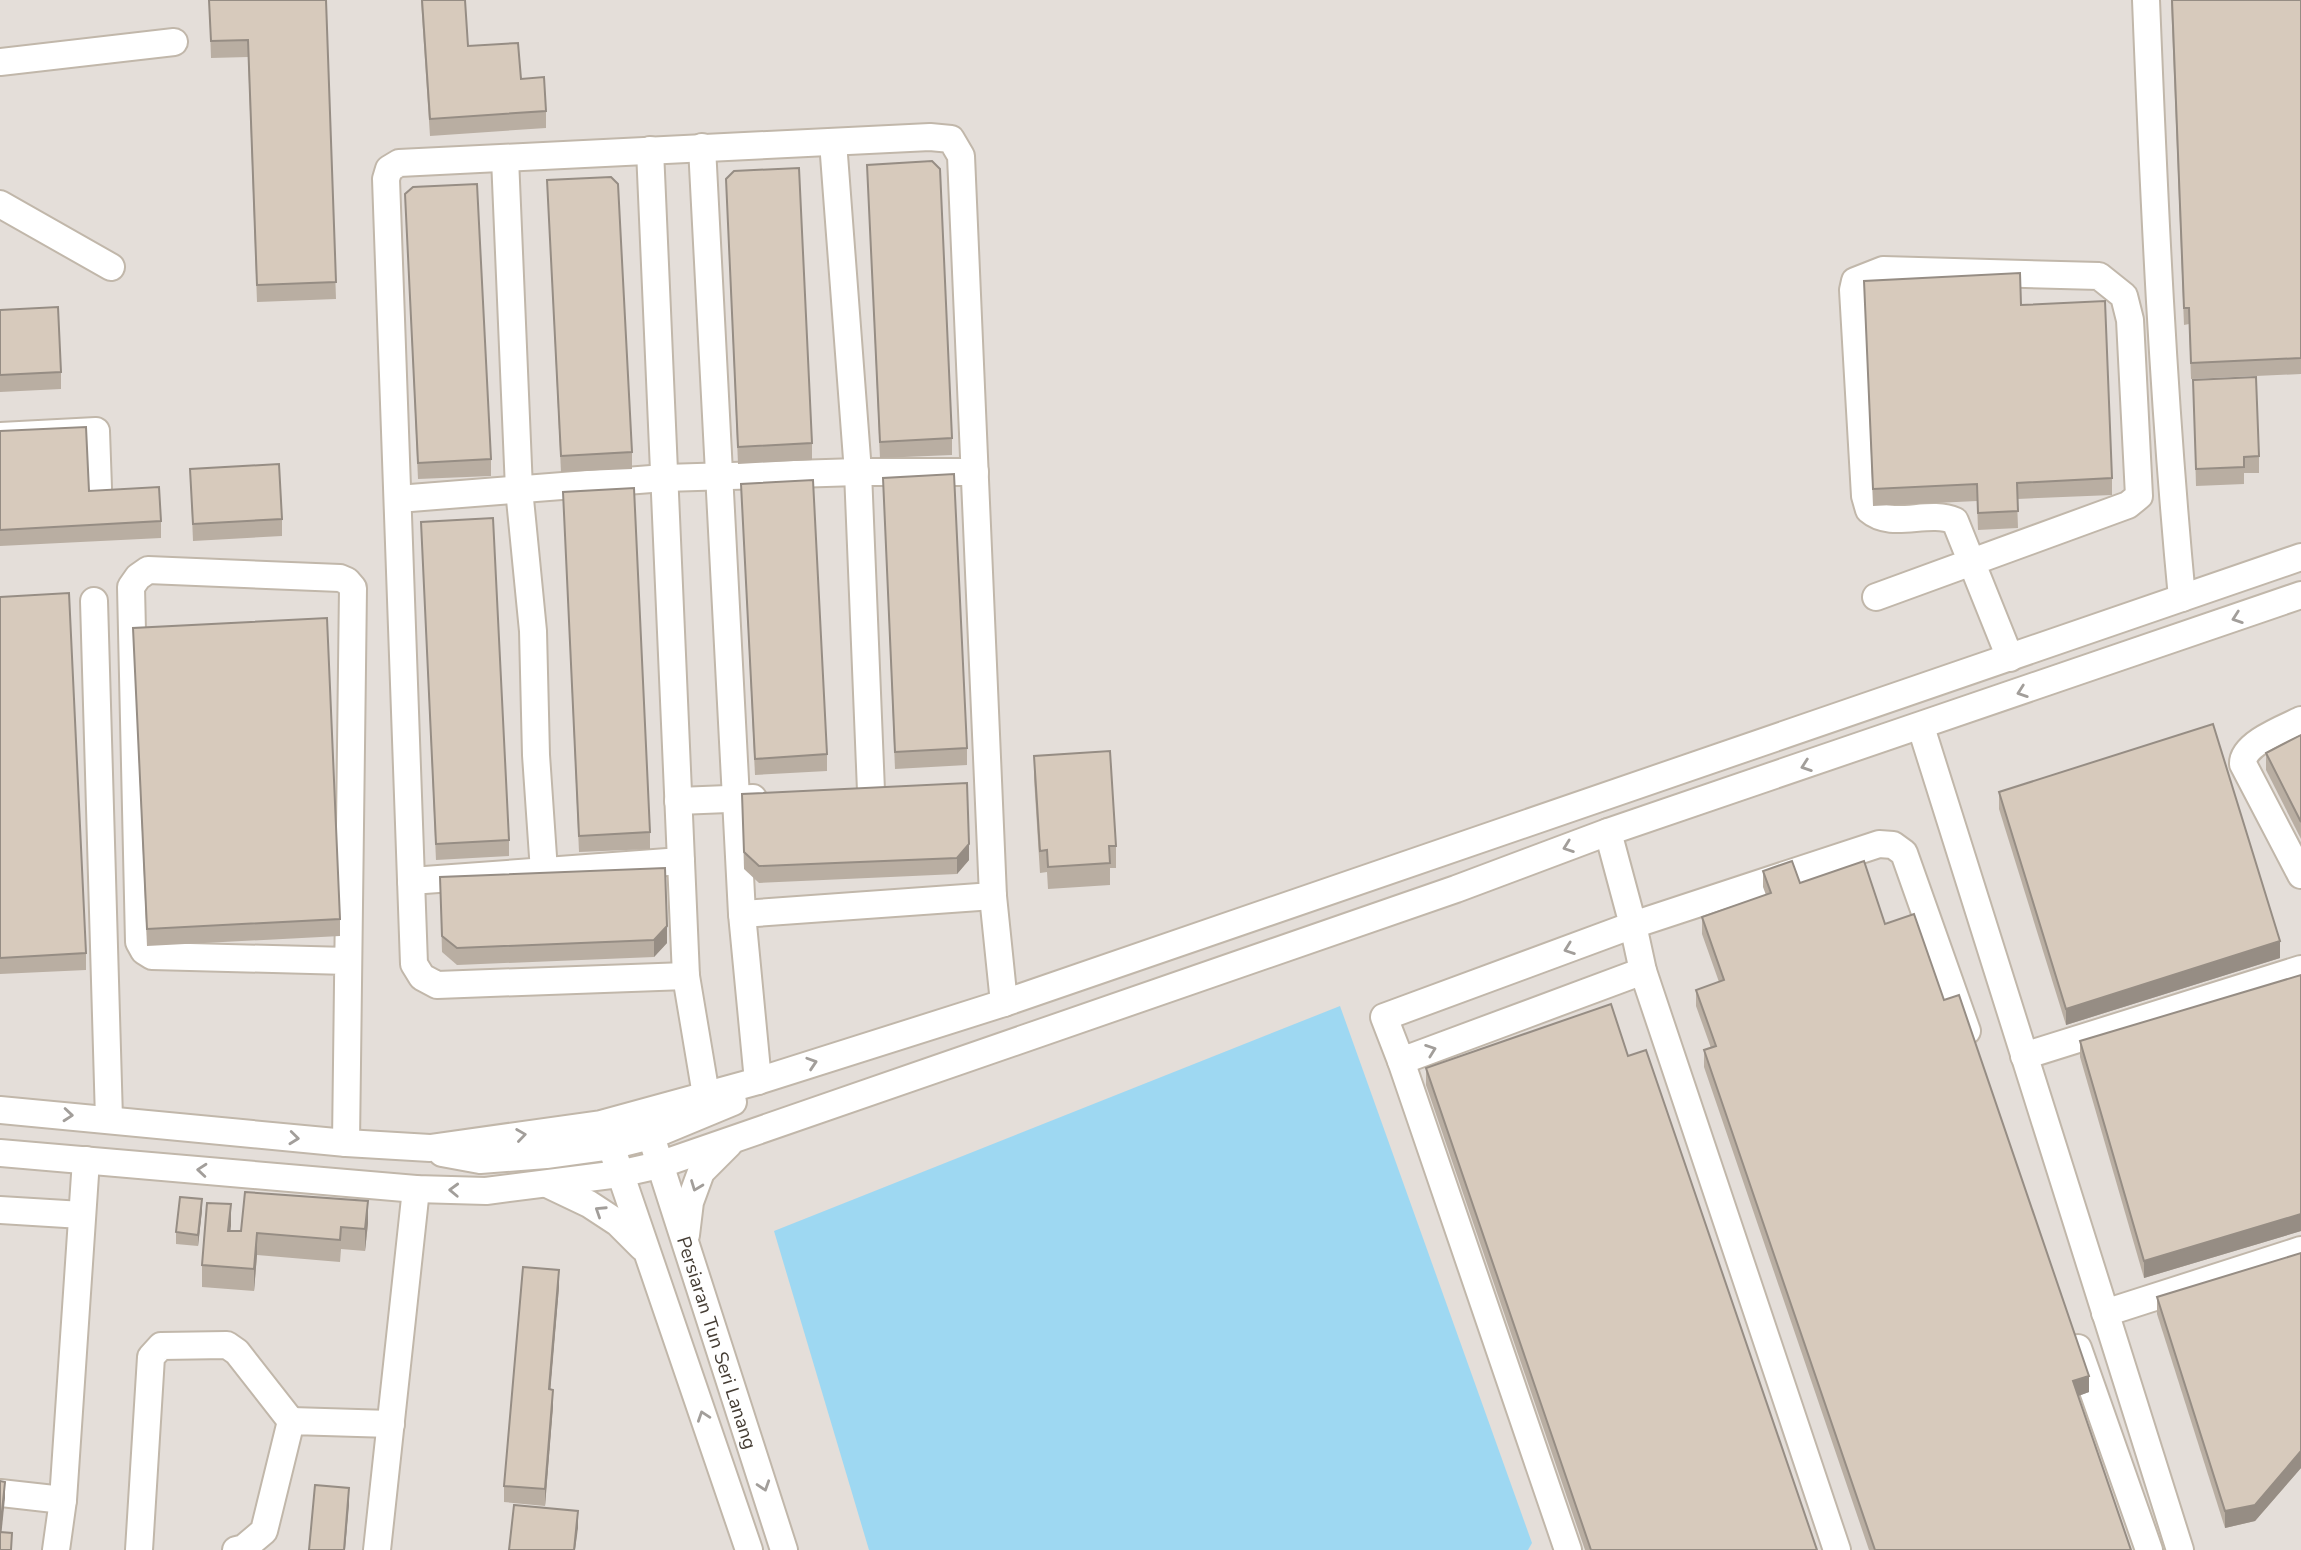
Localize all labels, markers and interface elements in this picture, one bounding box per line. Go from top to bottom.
one-way arrow [2231,610,2243,624]
one-way arrow [2016,684,2028,698]
one-way arrow [1801,757,1813,772]
one-way arrow [1562,839,1574,853]
one-way arrow [1564,941,1576,955]
one-way arrow [1425,1044,1437,1058]
one-way arrow [806,1057,818,1072]
one-way arrow [63,1107,74,1122]
one-way arrow [515,1128,526,1143]
one-way arrow [289,1130,300,1145]
one-way arrow [197,1163,208,1178]
one-way arrow [690,1179,704,1191]
one-way arrow [448,1182,459,1197]
one-way arrow [595,1207,608,1220]
street label: Persiaran Tun Seri Lanang [670,1233,763,1453]
one-way arrow [697,1411,711,1423]
one-way arrow [756,1480,770,1492]

